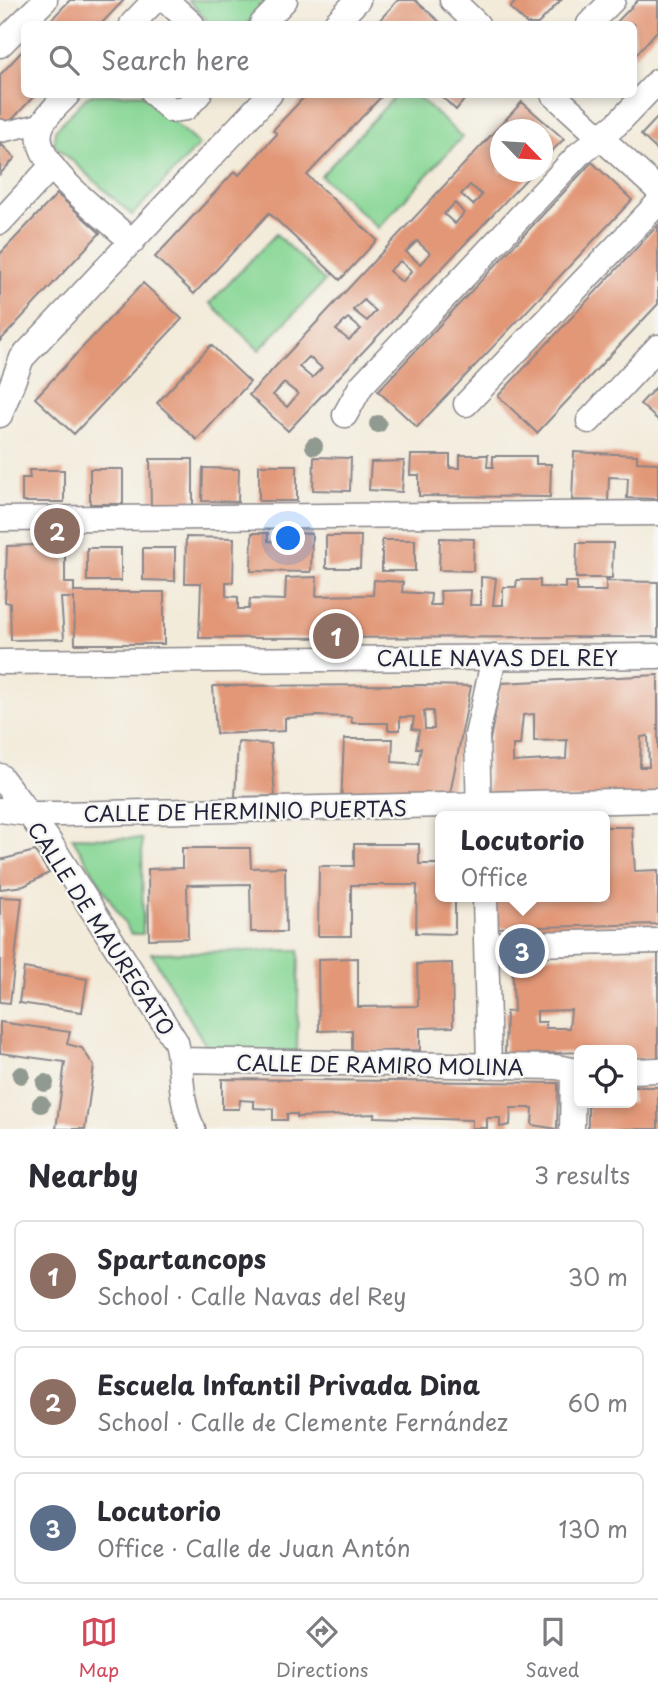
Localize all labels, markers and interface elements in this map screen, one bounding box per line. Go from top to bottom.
search box [21,21,637,98]
text: Search here [101,40,250,79]
icon: search [45,41,83,79]
north arrow [490,119,553,182]
pin: 2 [34,505,80,557]
your location [271,521,305,555]
pin: 1 [313,610,359,662]
street label: CALLE NAVAS DEL REY [376,641,618,673]
street label: CALLE DE HERMINIO PUERTAS [83,791,407,829]
popup [435,811,610,902]
street label: CALLE DE MAUREGATO [21,815,183,1041]
text: Locutorio [461,820,584,859]
text: Office [461,859,528,894]
pin: 3 [499,925,545,977]
street label: CALLE DE RAMIRO MOLINA [236,1045,524,1083]
map controls [574,1045,637,1108]
button: locate [574,1045,637,1108]
text: Nearby [28,1152,138,1197]
text: 3 results [534,1157,630,1192]
text: Spartancops [97,1239,266,1278]
text: 1 [48,1259,59,1294]
text: 30 m [567,1259,628,1294]
text: School · Calle Navas del Rey [97,1278,407,1313]
text: Escuela Infantil Privada Dina [97,1365,480,1404]
text: 2 [45,1385,61,1420]
text: 60 m [568,1385,628,1420]
text: School · Calle de Clemente Fernández [97,1404,508,1439]
text: Locutorio [97,1491,221,1530]
text: 3 [45,1511,61,1546]
text: 130 m [558,1511,628,1546]
text: Office · Calle de Juan Antón [97,1530,411,1565]
tab: Map [79,1613,119,1683]
tab: Directions [276,1613,369,1683]
tab: Saved [526,1613,579,1683]

